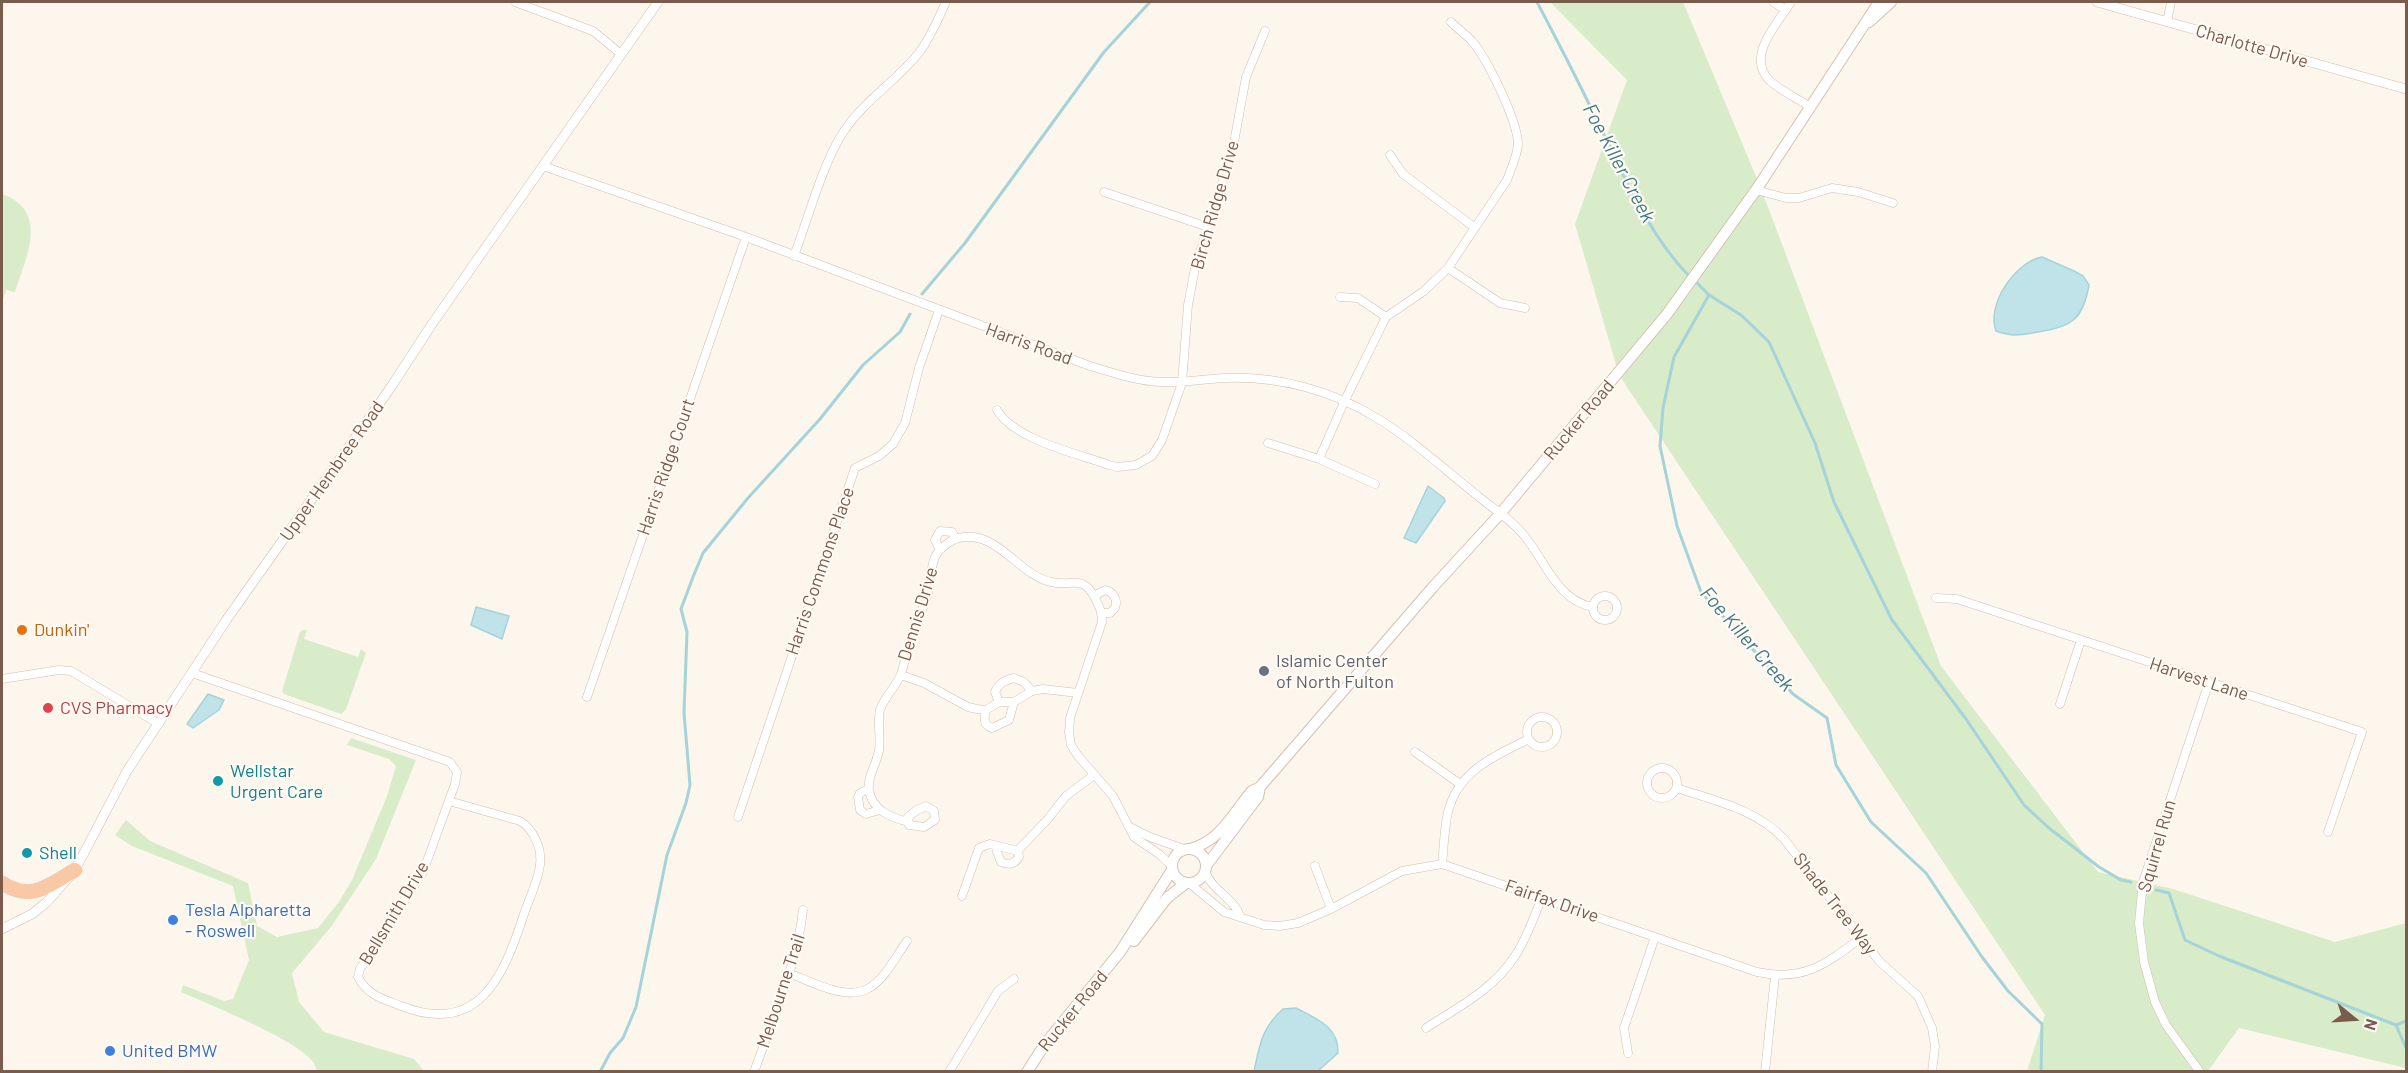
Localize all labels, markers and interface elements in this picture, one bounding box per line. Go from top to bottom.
street label: Charlotte Drive [2193,20,2311,72]
water label: Foe Killer Creek [1578,99,1660,227]
street label: Birch Ridge Drive [1186,138,1244,272]
street label: Harris Road [983,318,1075,370]
street label: Rucker Road [1539,375,1619,465]
street label: Harris Ridge Court [633,396,699,538]
street label: Upper Hembree Road [275,397,389,545]
street label: Harris Commons Place [781,484,859,658]
street label: Dennis Drive [893,564,943,664]
water label: Foe Killer Creek [1695,582,1799,696]
place label: Dunkin' [34,619,89,641]
marker: Dunkin' [15,623,29,637]
place label: Islamic Center of North Fulton [1276,650,1394,692]
street label: Harvest Lane [2147,653,2251,705]
marker: Islamic Center of North Fulton [1257,664,1271,678]
place label: CVS Pharmacy [60,697,173,719]
marker: CVS Pharmacy [41,701,55,715]
place label: Wellstar Urgent Care [230,760,323,802]
marker: Wellstar Urgent Care [211,774,225,788]
street label: Squirrel Run [2133,797,2181,895]
place label: Shell [39,842,77,864]
marker: Shell [20,846,34,860]
street label: Shade Tree Way [1789,849,1881,959]
street label: Bellsmith Drive [355,857,433,969]
street label: Fairfax Drive [1502,875,1602,927]
place label: Tesla Alpharetta - Roswell [185,899,311,942]
marker: Tesla Alpharetta - Roswell [166,913,180,927]
street label: Melbourne Trail [752,931,810,1051]
street label: Rucker Road [1034,966,1112,1056]
north arrow [2324,989,2384,1049]
text: N [2361,1017,2382,1033]
place label: United BMW [122,1040,217,1062]
marker: United BMW [103,1044,117,1058]

